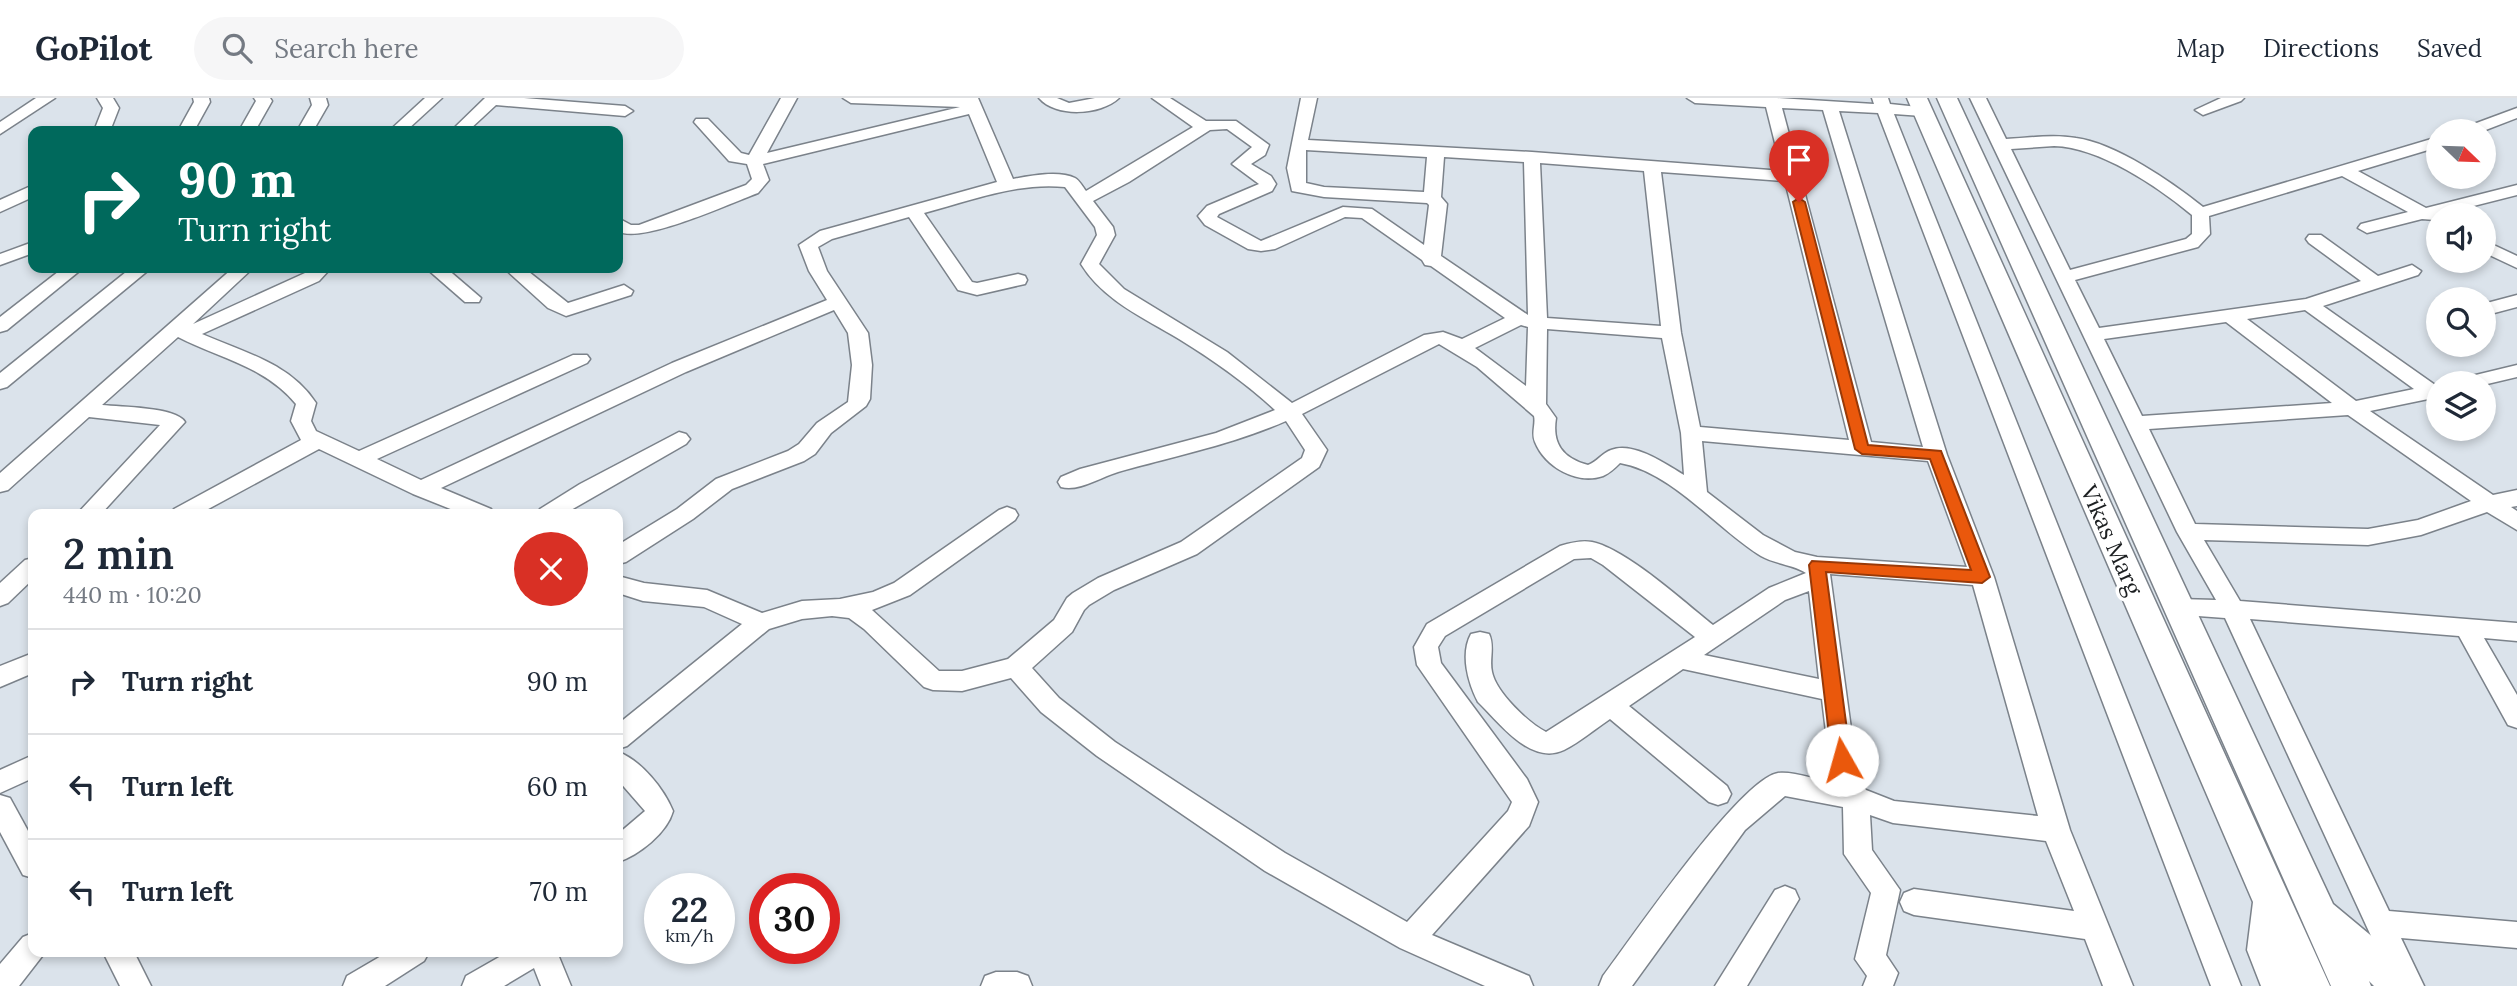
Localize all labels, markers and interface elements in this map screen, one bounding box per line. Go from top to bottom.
search box [194,17,684,80]
text: GoPilot [35,27,152,69]
icon: search [218,29,256,67]
text: Search here [274,32,419,65]
text: Map [2176,33,2225,64]
text: Directions [2263,33,2379,64]
text: Saved [2417,33,2482,64]
north arrow [2426,119,2496,189]
map controls [2426,119,2496,441]
pin [1769,130,1829,202]
icon: arrive [1780,141,1818,179]
text: 90 m [178,148,295,210]
icon: right [63,154,154,245]
button: sound [2426,203,2496,273]
text: Turn right [178,209,331,250]
button: search [2426,287,2496,357]
button: layers [2426,371,2496,441]
street label: Vikas Marg [2074,479,2150,601]
text: 2 min [63,527,174,581]
button: close [514,532,588,606]
text: 440 m · 10:20 [63,580,202,609]
icon: right [63,663,101,701]
text: Turn right [122,665,253,698]
text: 90 m [527,665,588,698]
position arrow [1805,723,1879,797]
icon: left [63,768,101,806]
text: Turn left [122,770,233,803]
text: 60 m [527,770,588,803]
icon: left [63,873,101,911]
speed limit sign: 30 [749,873,840,964]
text: Turn left [122,875,233,908]
text: 70 m [530,875,588,908]
text: 22 [671,887,708,932]
text: km/h [665,924,714,947]

